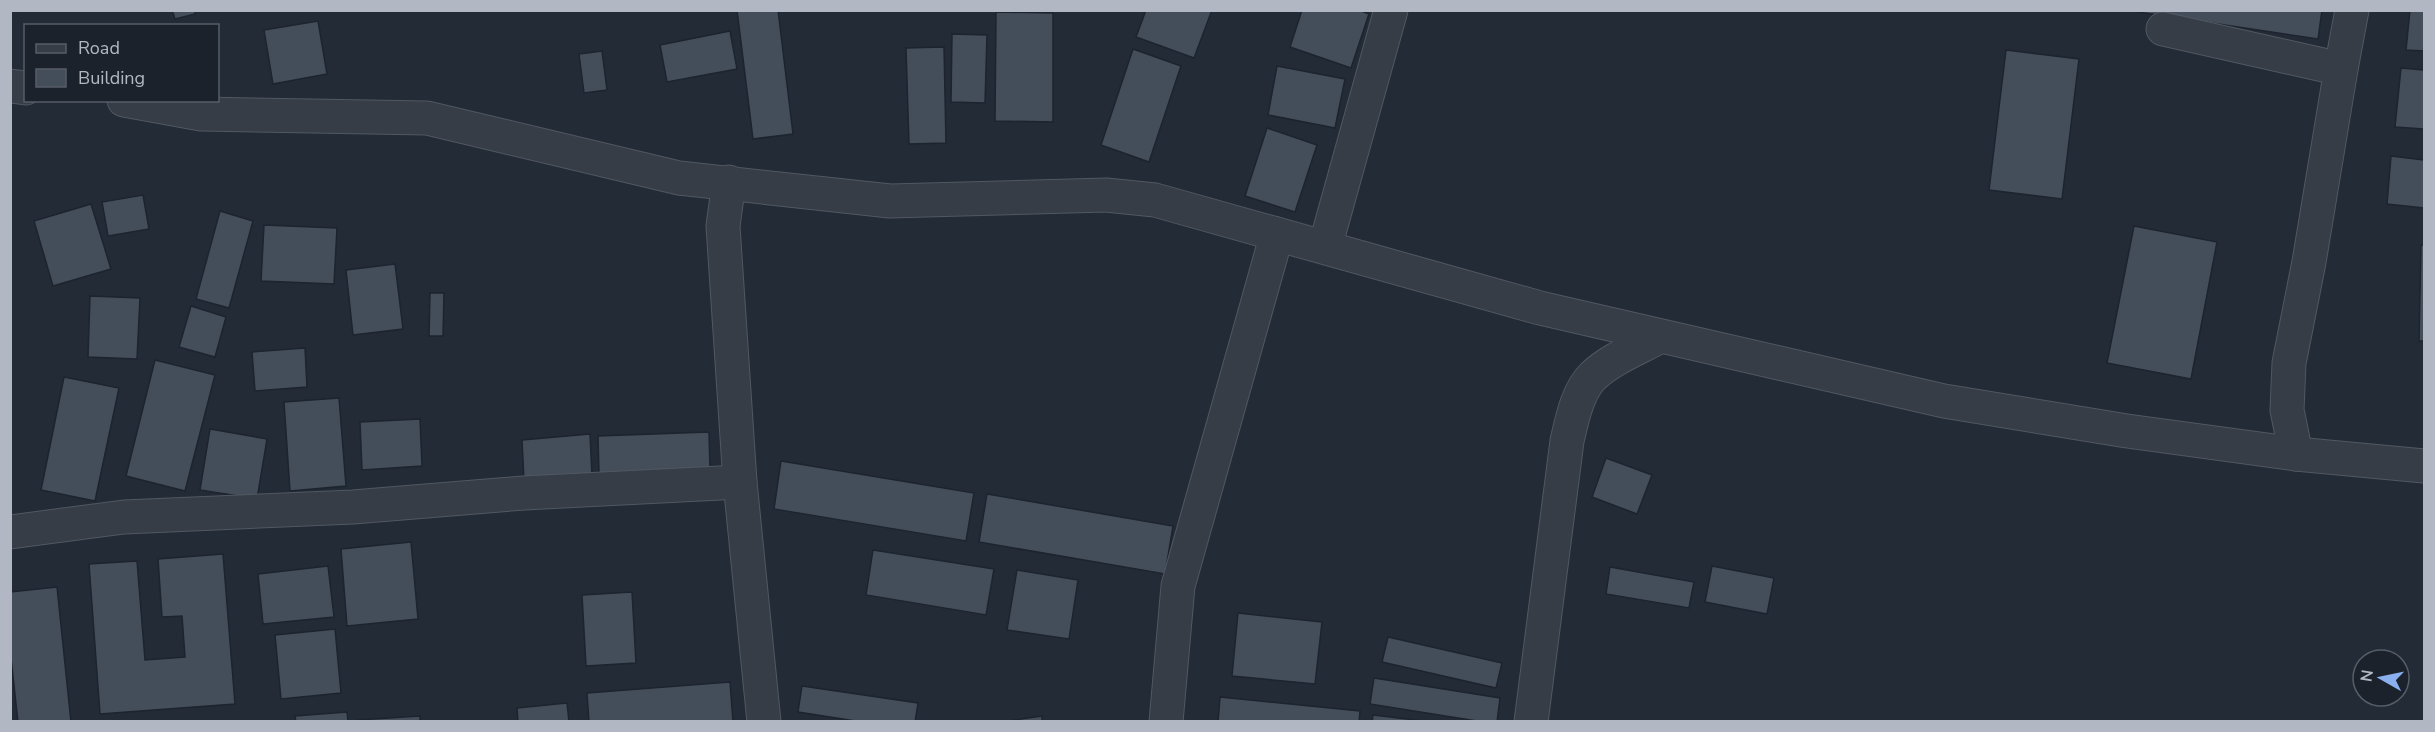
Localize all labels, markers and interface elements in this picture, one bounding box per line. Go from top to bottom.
legend [24,24,219,102]
text: Road [78,36,120,60]
text: Building [78,66,145,90]
north arrow [2351,648,2411,708]
text: N [2355,668,2379,683]

